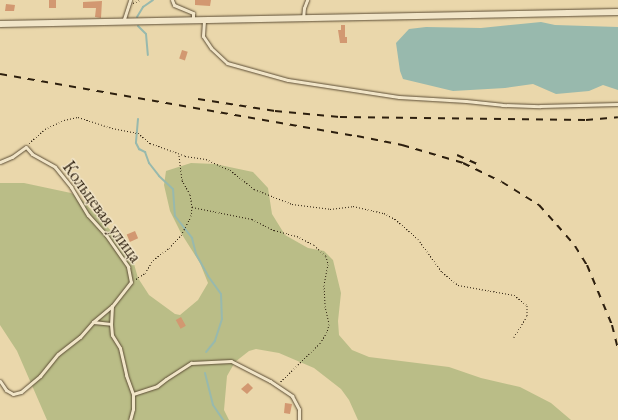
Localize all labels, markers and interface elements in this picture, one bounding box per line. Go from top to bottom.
street label: Кольцевая улица [58,157,146,267]

